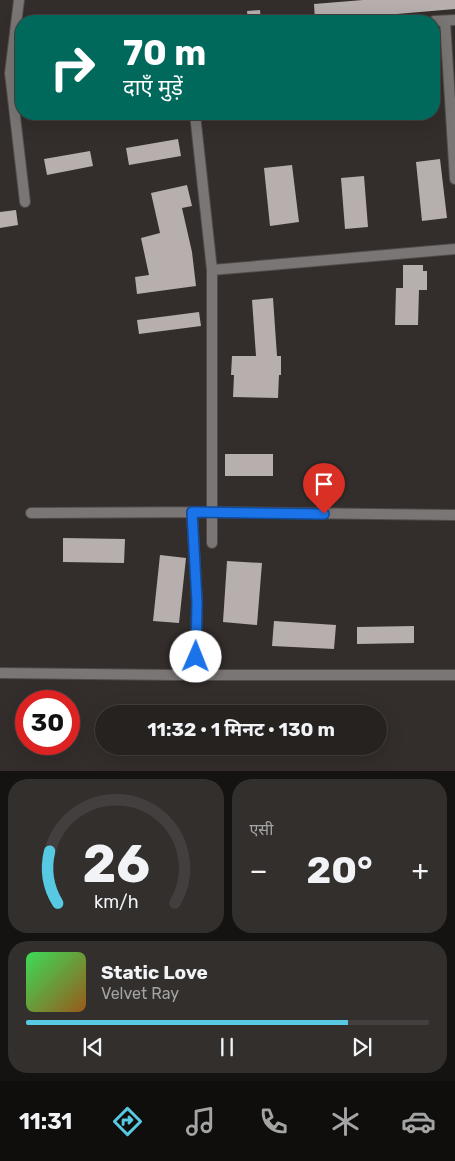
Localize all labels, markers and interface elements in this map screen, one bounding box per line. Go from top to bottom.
text: 70 m [123,32,206,74]
icon: right [40,35,105,100]
text: दाएँ मुड़ें [123,74,183,101]
pin [303,463,345,514]
icon: arrive [310,470,338,498]
position arrow [169,630,221,682]
speed limit sign: 30 [15,690,80,755]
text: 11:32 · 1 मिनट · 130 m [147,718,335,741]
text: एसी [250,820,273,839]
text: 26 [82,833,150,895]
text: 20° [307,847,373,893]
text: − [250,854,268,887]
text: + [412,854,429,887]
text: km/h [93,891,138,912]
text: Static Love [101,961,208,984]
text: Velvet Ray [101,984,179,1003]
icon: previous [79,1033,107,1061]
icon: pause [213,1033,241,1061]
icon: next [348,1033,376,1061]
icon: directions [110,1104,145,1139]
icon: music [183,1104,218,1139]
icon: phone [256,1104,291,1139]
icon: climate [328,1104,363,1139]
icon: car [401,1104,436,1139]
text: 11:31 [19,1108,72,1135]

